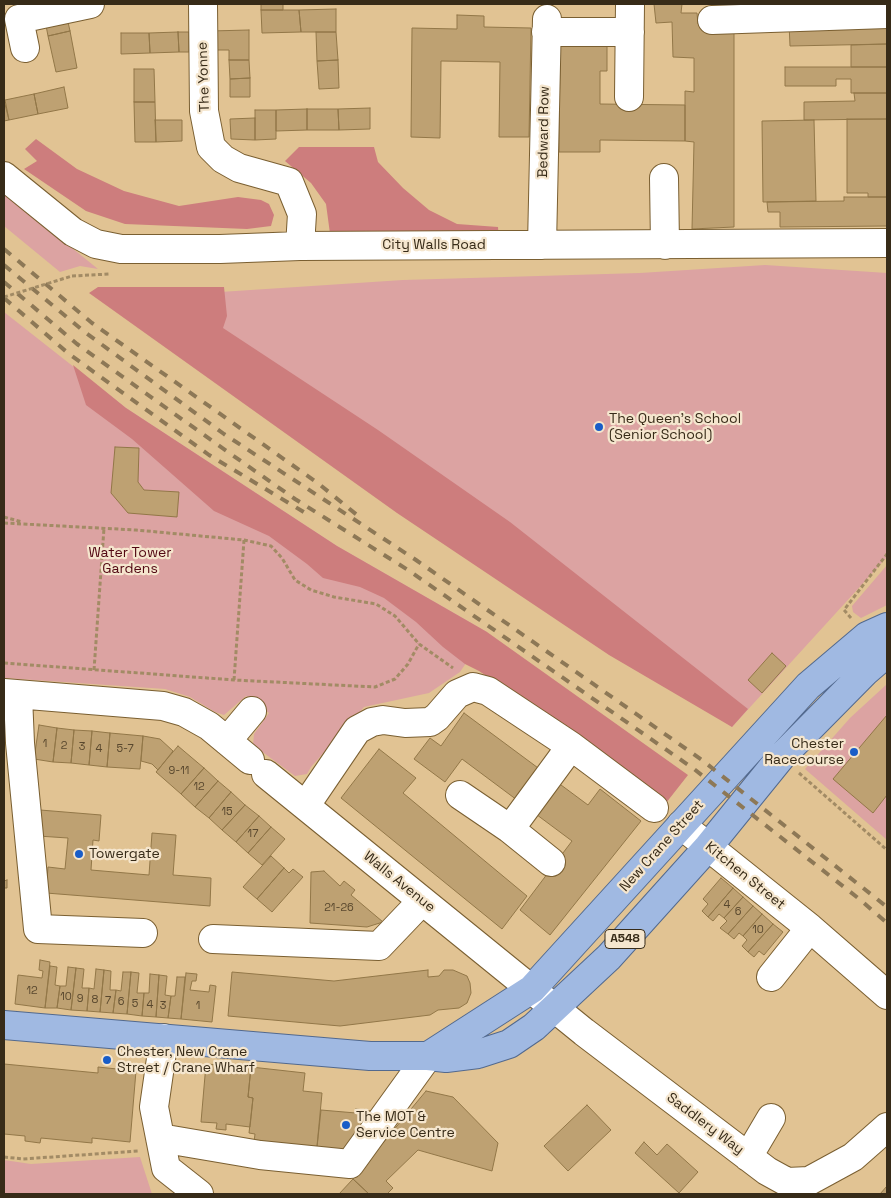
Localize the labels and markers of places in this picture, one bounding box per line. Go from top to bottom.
place label: The Queen's School (Senior School) [609,411,741,444]
marker: The Queen's School (Senior School) [593,421,605,433]
place label: Chester Racecourse [764,736,844,769]
marker: Chester Racecourse [848,746,860,758]
place label: Towergate [89,846,160,862]
marker: Towergate [73,848,85,860]
place label: Chester, New Crane Street / Crane Wharf [117,1044,255,1076]
marker: Chester, New Crane Street / Crane Wharf [101,1054,113,1066]
place label: The MOT & Service Centre [356,1109,455,1142]
marker: The MOT & Service Centre [340,1119,352,1131]

